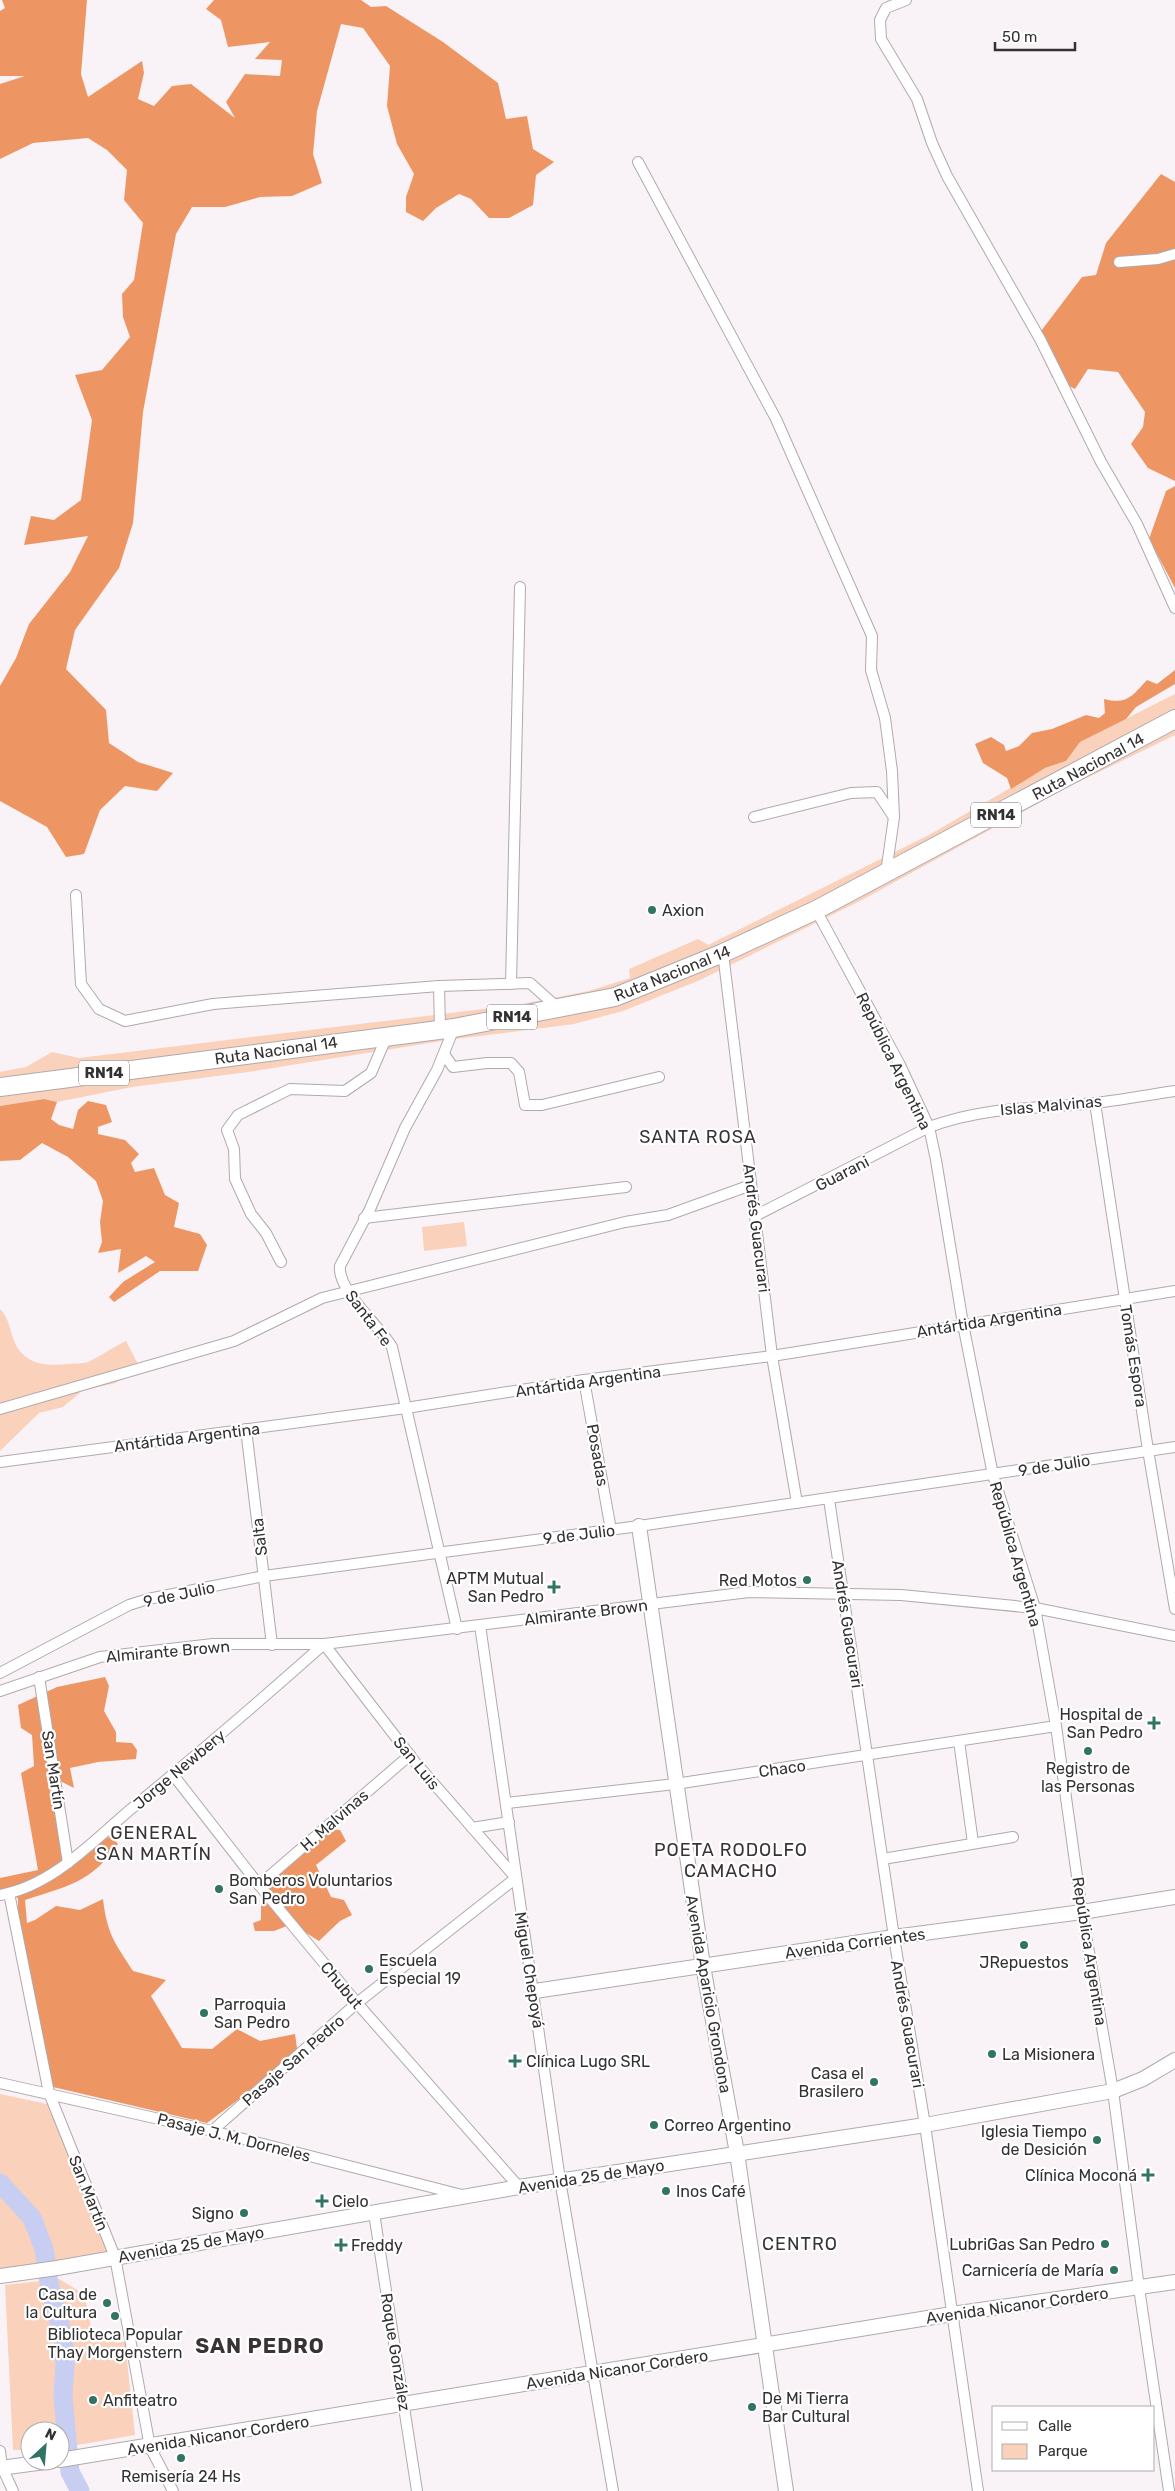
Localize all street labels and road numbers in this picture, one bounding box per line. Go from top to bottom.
street label: Ruta Nacional 14 [1029,729,1148,804]
road number: RN14 [971,802,1021,828]
street label: Ruta Nacional 14 [611,941,733,1006]
street label: República Argentina [852,989,935,1133]
road number: RN14 [487,1004,537,1030]
street label: Ruta Nacional 14 [213,1032,339,1069]
road number: RN14 [79,1060,129,1086]
street label: Islas Malvinas [999,1092,1103,1119]
street label: Guarani [812,1152,872,1195]
street label: Andrés Guacurari [739,1163,774,1293]
street label: Santa Fe [341,1286,396,1350]
street label: Antártida Argentina [915,1300,1063,1341]
street label: Tomás Espora [1116,1304,1151,1409]
street label: Antártida Argentina [514,1362,662,1401]
street label: Antártida Argentina [113,1419,261,1456]
street label: Posadas [583,1422,612,1488]
street label: 9 de Julio [1017,1450,1091,1481]
street label: República Argentina [986,1479,1045,1629]
street label: Salta [248,1517,271,1557]
street label: 9 de Julio [542,1521,616,1548]
street label: Andrés Guacurari [828,1559,867,1690]
street label: 9 de Julio [142,1578,217,1611]
street label: Almirante Brown [523,1595,649,1630]
street label: Almirante Brown [105,1637,231,1666]
street label: Jorge Newbery [130,1725,229,1813]
street label: San Martín [38,1729,69,1811]
street label: San Luis [389,1733,444,1794]
street label: Chaco [757,1756,807,1781]
street label: H. Malvinas [296,1786,372,1855]
street label: República Argentina [1068,1875,1111,2027]
street label: Avenida Aparicio Grondona [682,1893,735,2095]
street label: Miguel Chepoyá [511,1910,548,2030]
street label: Avenida Corrientes [784,1924,926,1963]
street label: Chubut [317,1958,367,2013]
street label: Andrés Guacurari [887,1959,928,2089]
street label: Pasaje San Pedro [238,2011,348,2110]
street label: Pasaje J. M. Dorneles [155,2109,313,2166]
street label: San Martín [65,2153,112,2234]
street label: Avenida 25 de Mayo [517,2156,666,2197]
street label: Avenida 25 de Mayo [117,2222,266,2267]
street label: Avenida Nicanor Cordero [925,2283,1110,2328]
street label: Roque González [377,2292,414,2413]
street label: Avenida Nicanor Cordero [525,2346,709,2393]
street label: Avenida Nicanor Cordero [126,2412,310,2459]

